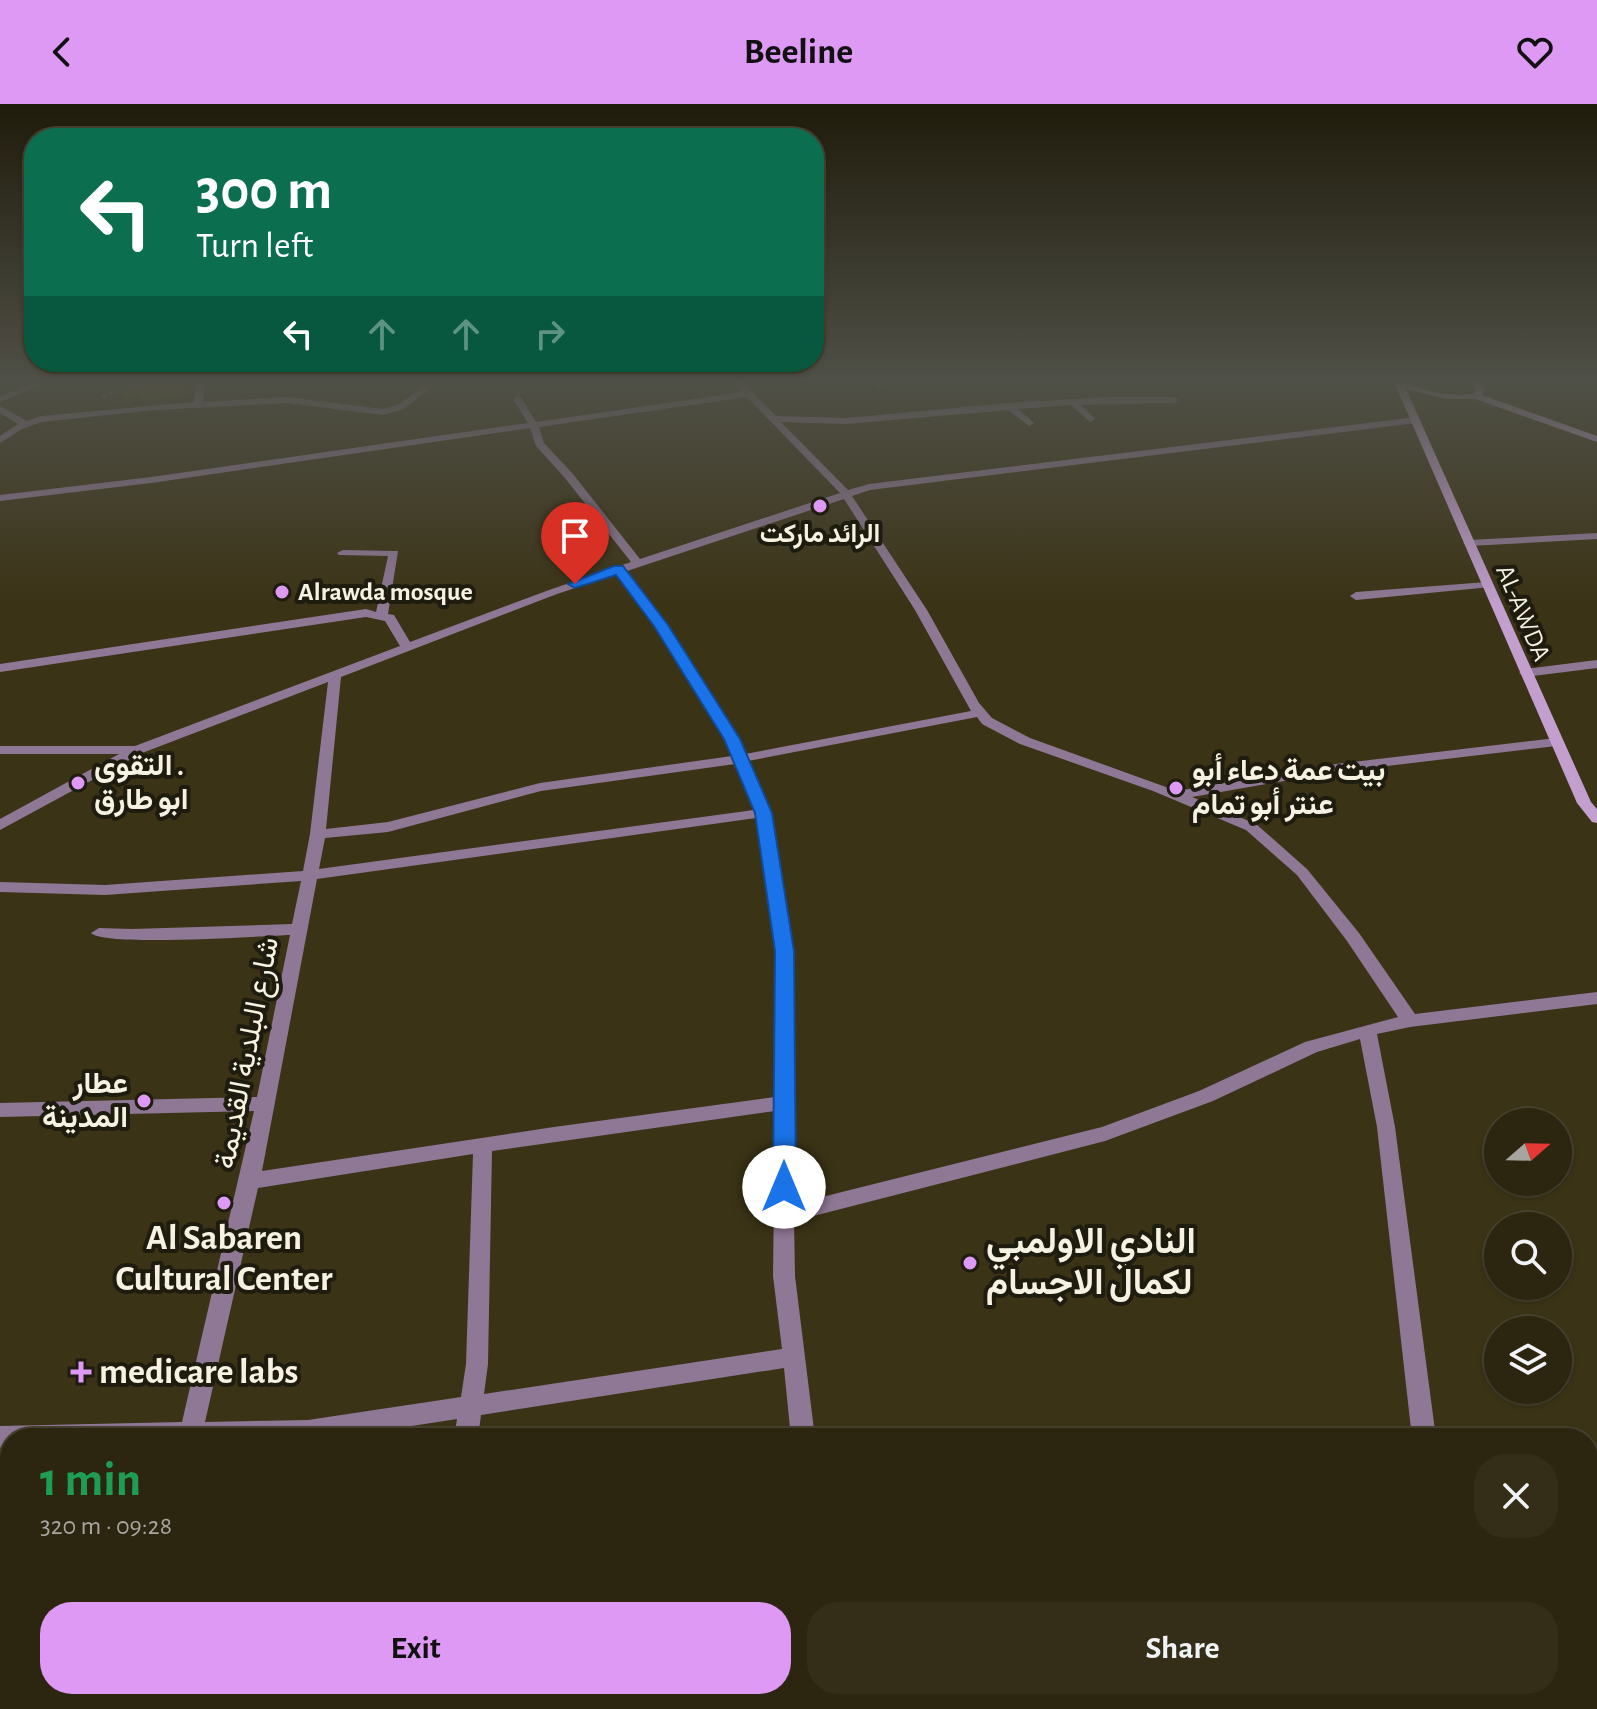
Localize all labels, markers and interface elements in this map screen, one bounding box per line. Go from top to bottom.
icon: back [40,30,84,74]
icon: heart [1513,30,1557,74]
text: Beeline [744,34,853,70]
icon: left [64,160,168,264]
text: 300 m [196,163,332,219]
text: Turn left [196,228,313,264]
icon: left [276,312,320,356]
icon: ahead [360,312,404,356]
icon: ahead [444,312,488,356]
icon: right [528,312,572,356]
marker: الرائد ماركت [811,497,829,515]
pin [541,502,609,584]
icon: arrive [553,514,597,558]
place label: الرائد ماركت [760,521,880,549]
street label: AL-AWDA [1491,561,1555,665]
place label: Alrawda mosque [298,579,473,605]
marker: Alrawda mosque [273,583,291,601]
place label: التقوى . ابو طارق [94,751,188,817]
place label: بيت عمة دعاء أبو عنتر أبو تمام [1192,753,1385,823]
marker: التقوى . ابو طارق [69,774,87,792]
marker: بيت عمة دعاء أبو عنتر أبو تمام [1167,779,1185,797]
street label: شارع البلدية القديمة [210,935,288,1172]
place label: عطار المدينة [42,1069,128,1134]
marker: عطار المدينة [135,1092,153,1110]
north arrow [1484,1108,1572,1196]
map controls [1484,1108,1572,1404]
position arrow [742,1145,826,1229]
marker: Al Sabaren Cultural Center [215,1194,233,1212]
button: search [1484,1212,1572,1300]
place label: Al Sabaren Cultural Center [115,1220,333,1297]
place label: النادي الاولمبي لكمال الاجسام [986,1224,1196,1305]
marker: النادي الاولمبي لكمال الاجسام [961,1254,979,1272]
button: layers [1484,1316,1572,1404]
place label: medicare labs [99,1354,298,1390]
marker: medicare labs [70,1361,92,1383]
button: close [1474,1454,1558,1538]
text: 1 min [40,1457,141,1505]
text: 320 m · 09:28 [40,1513,172,1539]
button: Exit [40,1602,791,1694]
button: Share [807,1602,1558,1694]

